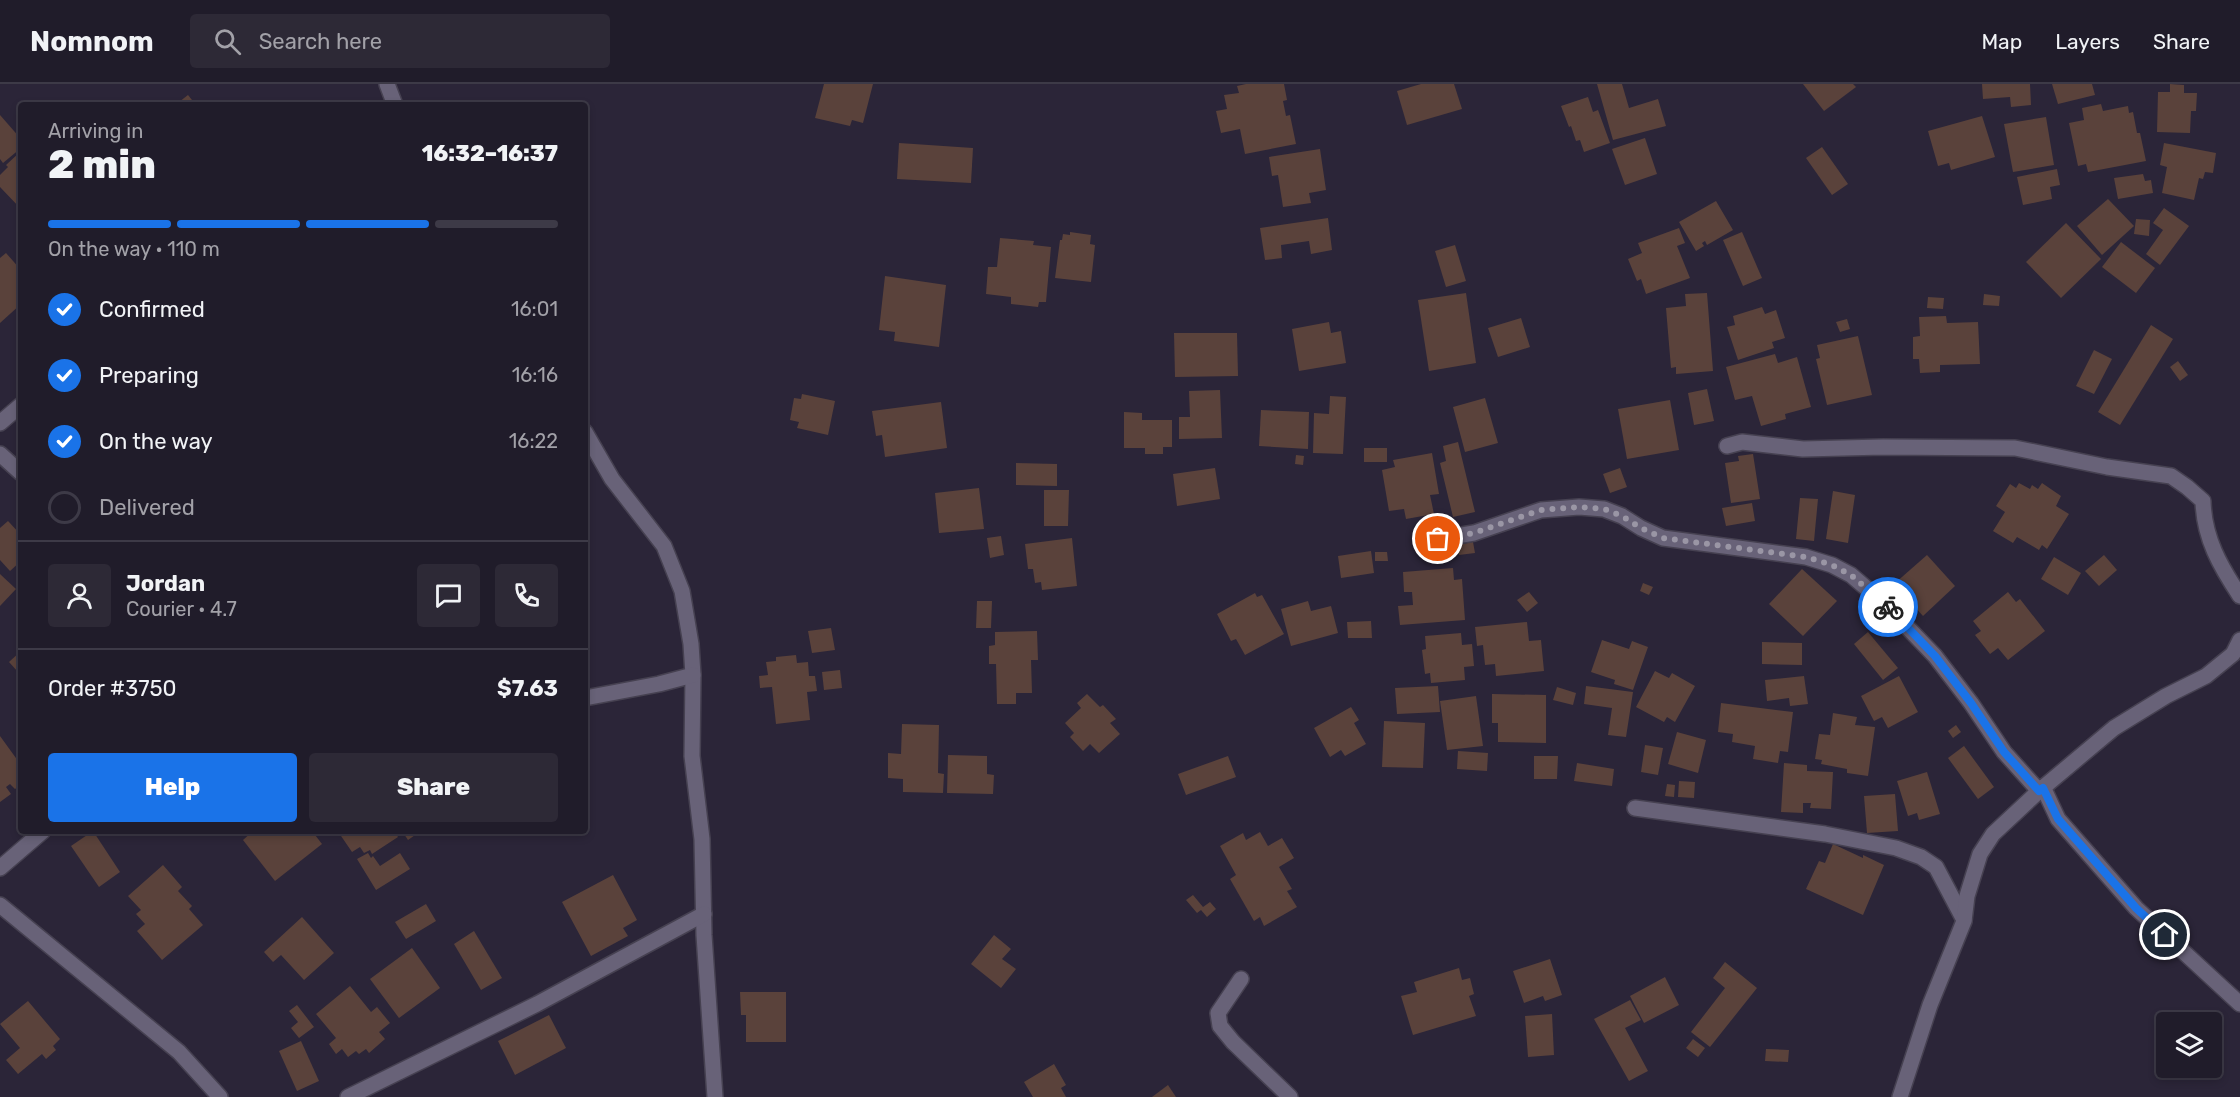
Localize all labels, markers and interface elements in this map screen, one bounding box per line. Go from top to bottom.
search box [190,14,610,68]
text: Nomnom [30,25,154,58]
icon: search [211,25,244,58]
text: Search here [259,28,382,55]
text: Map [1981,29,2022,54]
text: Layers [2055,29,2120,54]
text: Share [2153,29,2210,54]
text: Arriving in [48,119,143,143]
text: 16:32–16:37 [422,140,558,167]
text: 2 min [48,142,156,188]
text: On the way · 110 m [48,237,220,261]
icon: check [48,293,81,326]
text: Confirmed [99,296,205,323]
text: 16:01 [511,297,558,321]
icon: check [48,359,81,392]
text: Preparing [99,362,199,389]
text: 16:16 [512,363,558,387]
icon: check [48,425,81,458]
text: On the way [99,428,213,455]
text: 16:22 [509,429,558,453]
text: Delivered [99,494,195,521]
pin [1412,513,1463,564]
icon: bag [1421,522,1454,555]
button: person [48,564,111,627]
button: chat [417,564,480,627]
button: phone [495,564,558,627]
text: Jordan [126,570,205,597]
courier [1858,577,1918,637]
icon: bike [1872,591,1905,624]
text: Courier · 4.7 [126,597,237,621]
text: Order #3750 [48,675,177,702]
text: $7.63 [497,675,558,702]
button: Help [48,753,297,822]
button: Share [309,753,558,822]
pin [2139,909,2190,960]
icon: home [2148,918,2181,951]
map controls [2156,1012,2222,1078]
button: layers [2156,1012,2222,1078]

